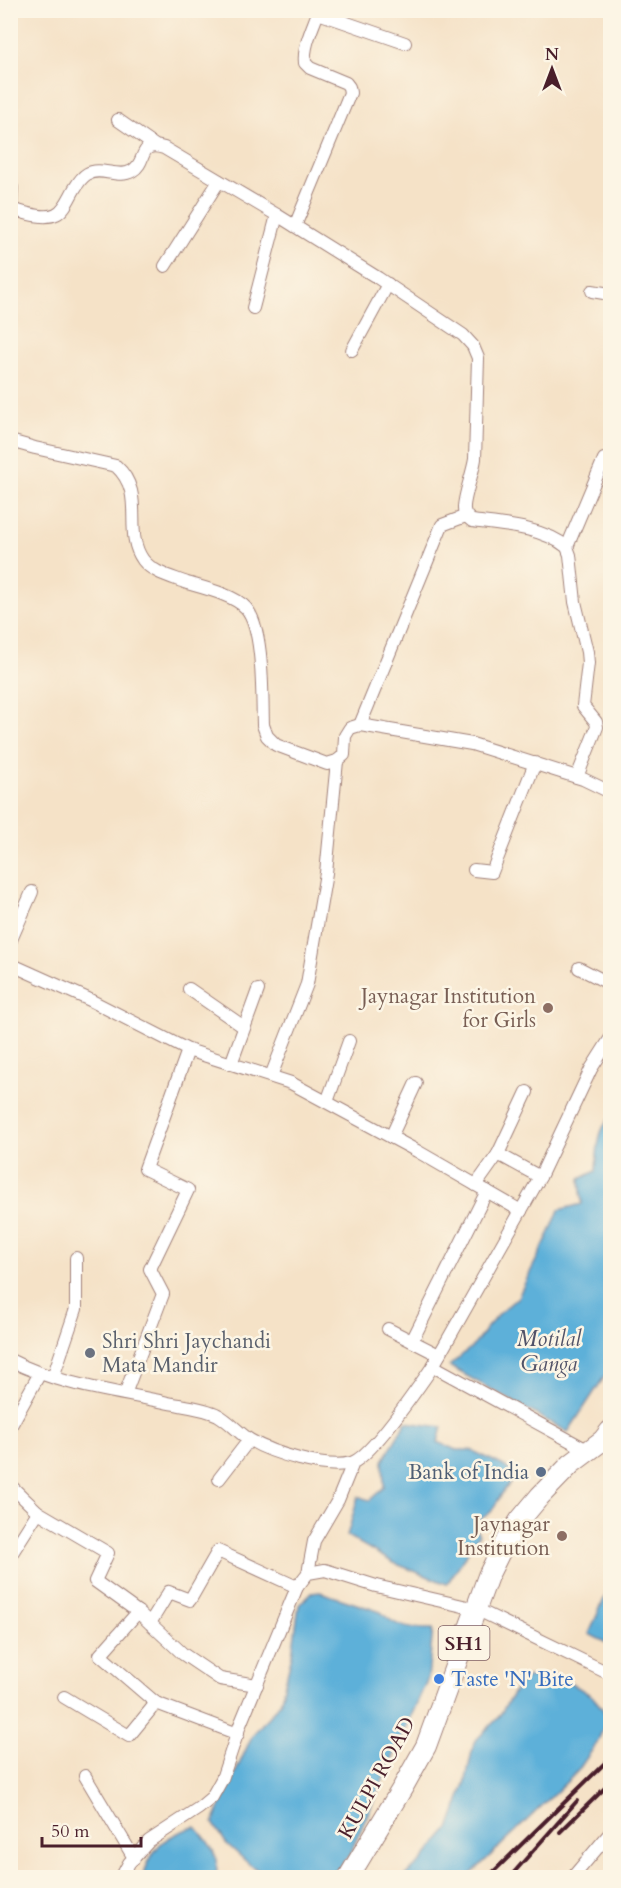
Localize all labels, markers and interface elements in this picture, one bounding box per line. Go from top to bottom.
north arrow [522,39,582,99]
text: N [545,44,559,66]
place label: Jaynagar Institution for Girls [358,982,536,1035]
marker: Jaynagar Institution for Girls [541,1001,555,1015]
water label: Motilal Ganga [517,1324,582,1379]
place label: Shri Shri Jaychandi Mata Mandir [102,1327,271,1380]
marker: Shri Shri Jaychandi Mata Mandir [83,1346,97,1360]
place label: Bank of India [408,1458,529,1487]
marker: Bank of India [534,1465,548,1479]
place label: Jaynagar Institution [457,1510,550,1563]
marker: Jaynagar Institution [555,1529,569,1543]
road number: SH1 [438,1626,490,1660]
place label: Taste 'N' Bite [451,1665,574,1694]
marker: Taste 'N' Bite [432,1672,446,1686]
street label: KULPI ROAD [331,1712,423,1844]
scale bar [42,1810,141,1848]
text: 50 m [51,1819,90,1844]

